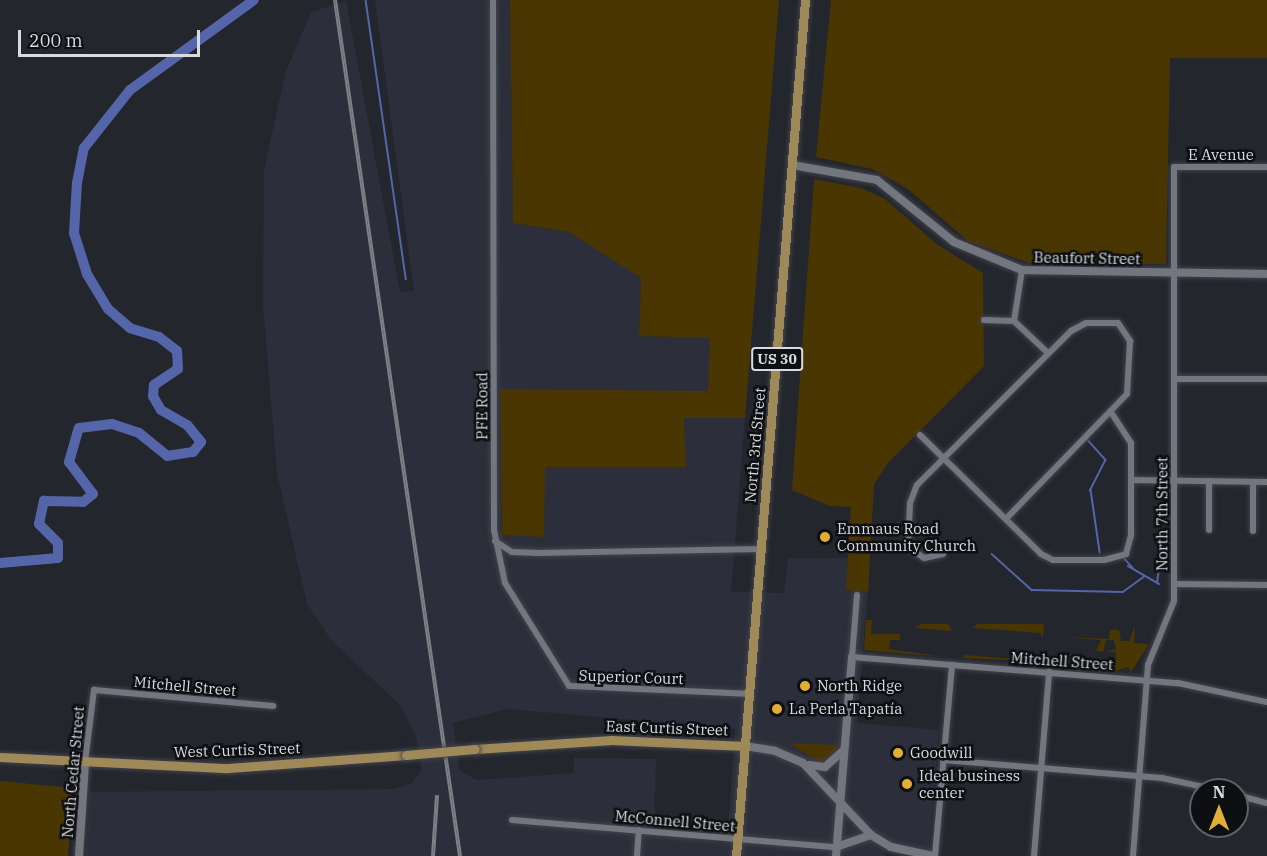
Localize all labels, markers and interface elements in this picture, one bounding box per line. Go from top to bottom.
scale bar [21,18,202,56]
text: 200 m [29,29,83,52]
street label: E Avenue [1188,146,1254,164]
street label: Beaufort Street [1033,248,1141,268]
road number: US 30 [750,348,804,370]
street label: PFE Road [473,372,491,440]
street label: North 3rd Street [741,387,769,503]
street label: North 7th Street [1153,457,1171,571]
place label: Emmaus Road Community Church [837,519,976,554]
marker: Emmaus Road Community Church [818,530,832,544]
street label: Mitchell Street [1010,648,1114,674]
street label: Superior Court [578,666,684,688]
street label: Mitchell Street [133,673,237,699]
place label: North Ridge [817,677,902,695]
marker: North Ridge [798,679,812,693]
place label: La Perla Tapatía [789,700,902,718]
marker: La Perla Tapatía [770,702,784,716]
street label: North Cedar Street [58,705,88,839]
street label: East Curtis Street [605,717,729,739]
street label: West Curtis Street [173,739,301,761]
place label: Goodwill [910,744,973,762]
marker: Goodwill [891,746,905,760]
place label: Ideal business center [919,766,1020,801]
marker: Ideal business center [900,777,914,791]
north arrow [1189,778,1249,838]
text: N [1213,782,1225,802]
street label: McConnell Street [614,807,736,835]

